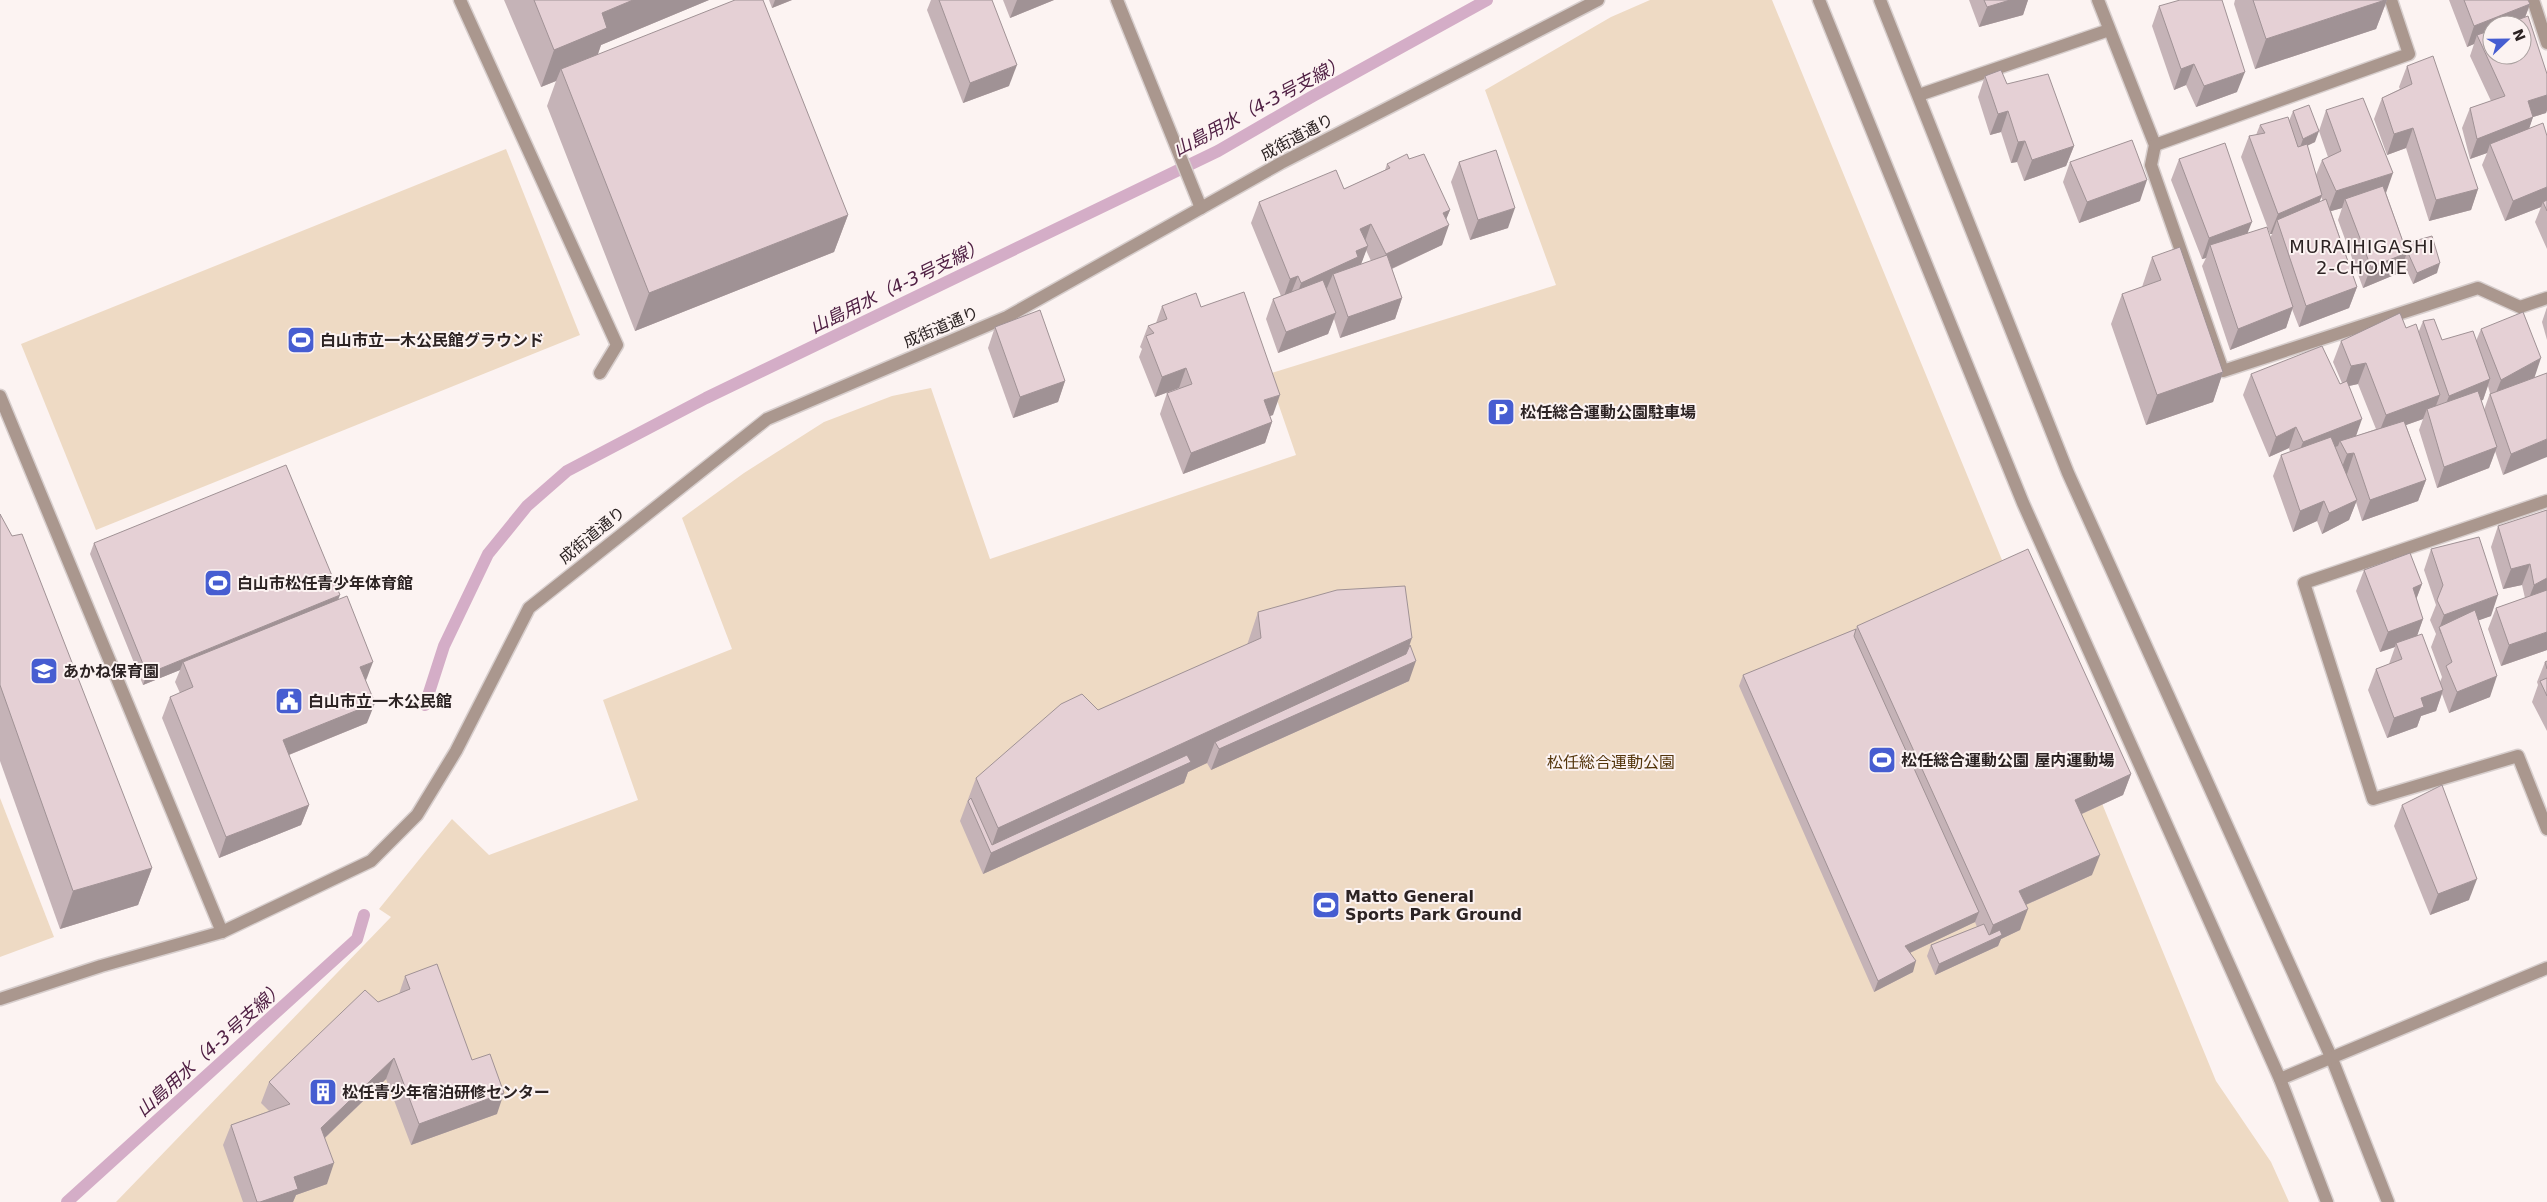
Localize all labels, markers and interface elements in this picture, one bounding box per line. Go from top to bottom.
north arrow [2482,15,2532,65]
text: N [2509,27,2529,44]
water label: 山島用水（4-3号支線） [1170,52,1348,160]
street label: 成街道通り [1257,110,1337,164]
water label: 山島用水（4-3号支線） [806,235,988,337]
district label: MURAIHIGASHI 2-CHOME [2289,236,2435,278]
street label: 成街道通り [900,303,982,351]
sports icon: 白山市立一木公民館グラウンド [286,325,316,355]
place label: 白山市立一木公民館グラウンド [320,331,544,350]
parking icon: 松任総合運動公園駐車場 [1486,397,1516,427]
place label: 松任総合運動公園駐車場 [1520,403,1696,422]
street label: 成街道通り [555,502,629,568]
sports icon: 白山市松任青少年体育館 [203,568,233,598]
place label: 白山市松任青少年体育館 [237,574,413,593]
school or university icon: あかね保育園 [29,656,59,686]
place label: あかね保育園 [63,662,159,681]
public building icon: 白山市立一木公民館 [274,686,304,716]
place label: 白山市立一木公民館 [308,692,452,711]
sports icon: 松任総合運動公園 屋内運動場 [1867,745,1897,775]
place label: 松任総合運動公園 屋内運動場 [1901,751,2115,770]
park label: 松任総合運動公園 [1547,753,1675,772]
place label: Matto General Sports Park Ground [1345,887,1522,924]
sports icon: Matto General Sports Park Ground [1311,890,1341,920]
water label: 山島用水（4-3号支線） [132,977,288,1121]
building icon: 松任青少年宿泊研修センター [308,1077,338,1107]
place label: 松任青少年宿泊研修センター [342,1083,550,1102]

